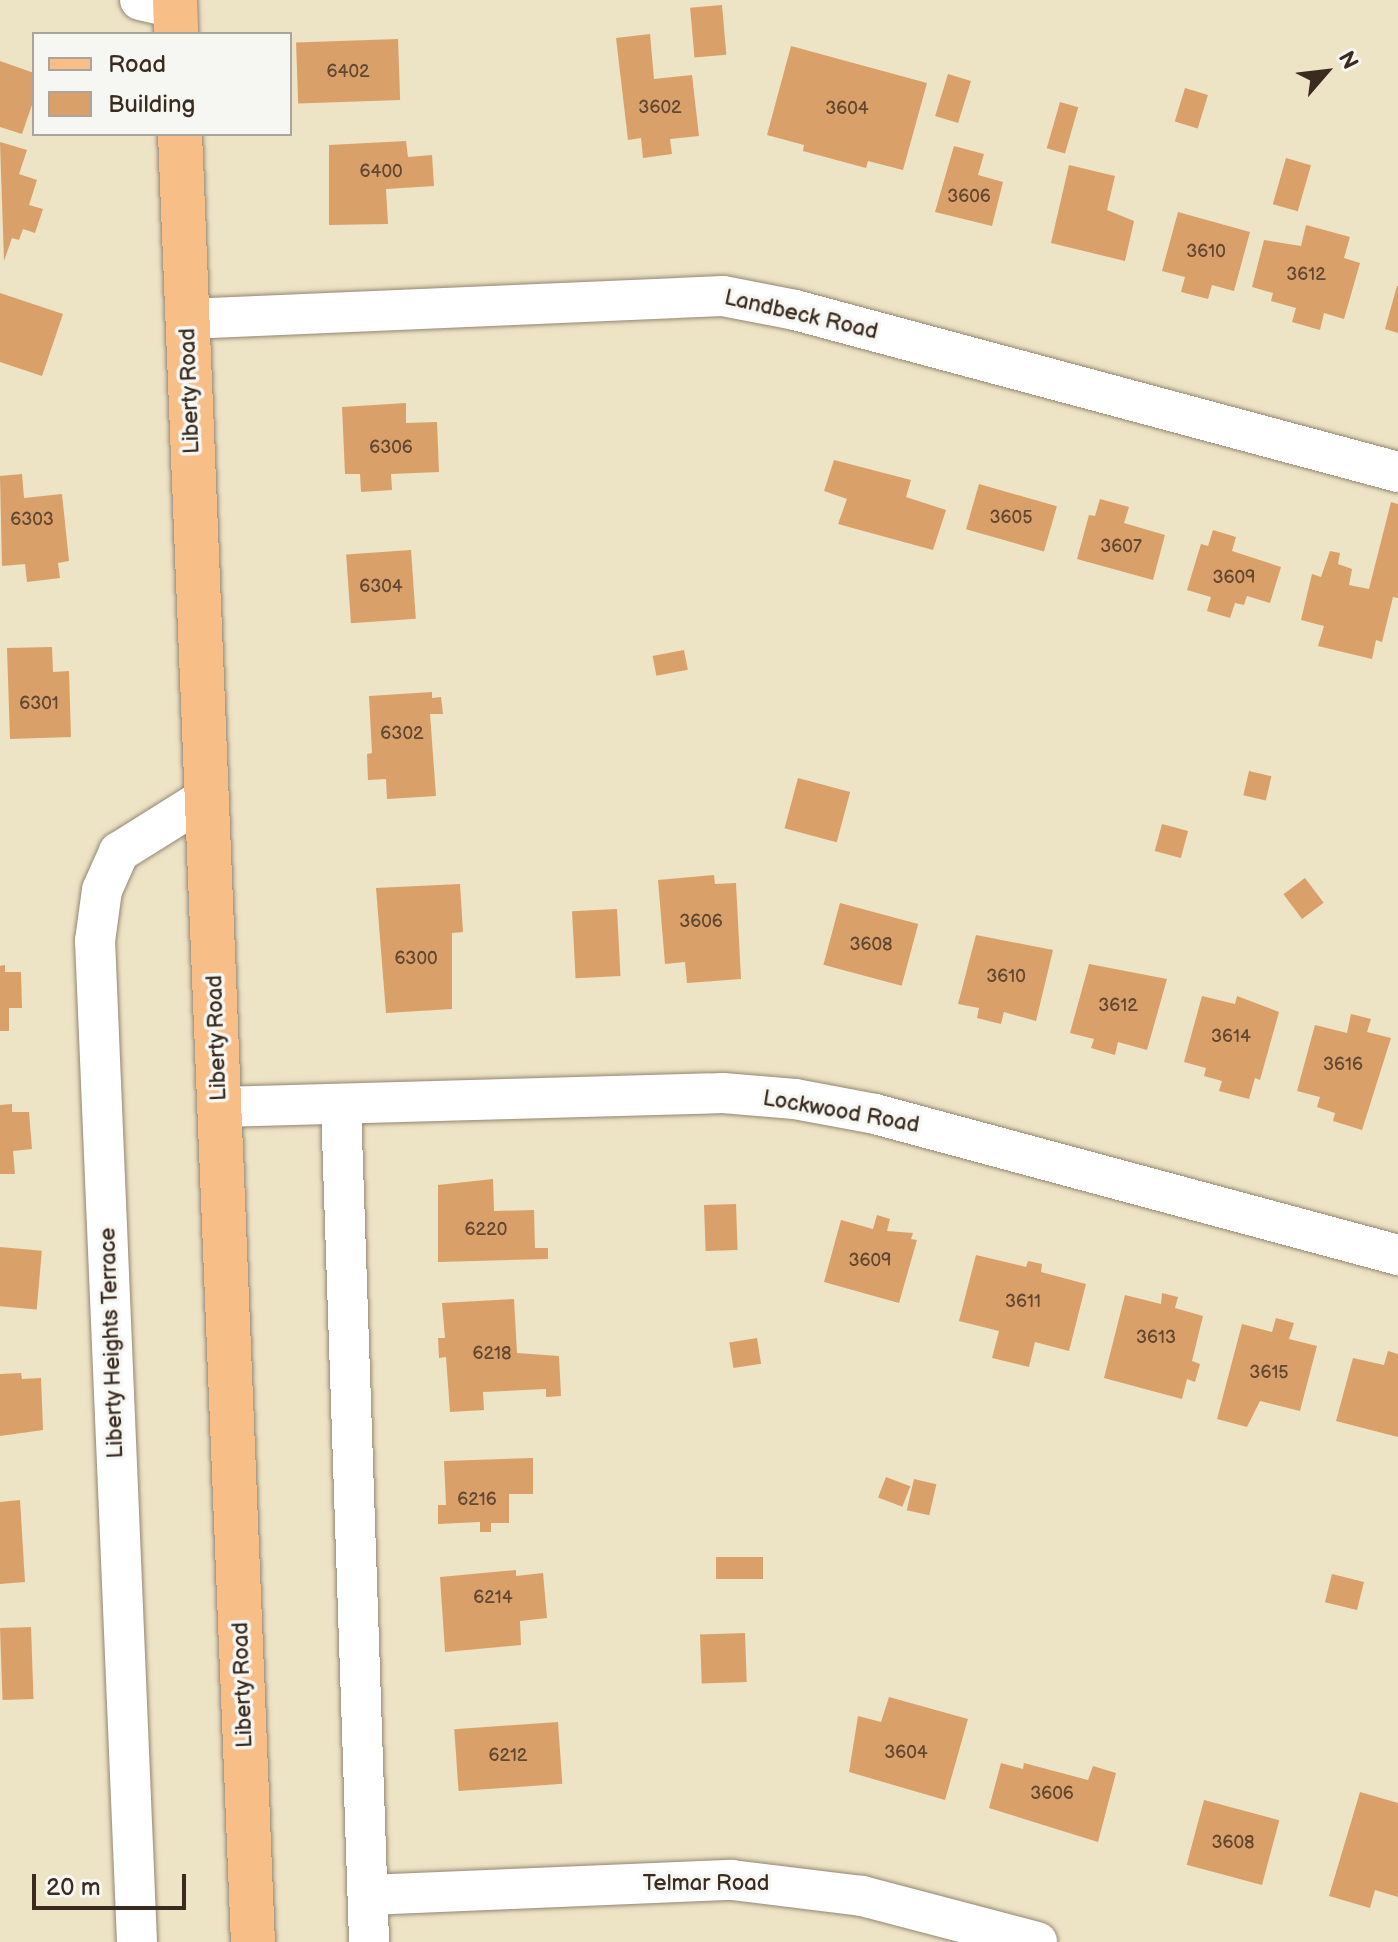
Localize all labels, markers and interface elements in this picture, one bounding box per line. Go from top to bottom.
legend [32,32,292,136]
north arrow [1286,32,1366,112]
text: N [1332,47,1363,74]
text: Road [108,50,166,79]
house number: 6402 [326,61,370,83]
text: Building [108,90,195,119]
house number: 3602 [638,97,682,119]
house number: 3604 [825,98,869,120]
house number: 6400 [359,161,403,183]
house number: 3606 [947,186,991,208]
house number: 3610 [1186,241,1226,263]
house number: 3612 [1286,264,1326,286]
street label: Landbeck Road [722,285,880,345]
street label: Liberty Road [175,327,205,455]
house number: 6306 [369,437,413,459]
house number: 3605 [990,507,1032,529]
house number: 6303 [10,509,54,531]
house number: 3607 [1100,536,1142,558]
house number: 3609 [1212,567,1256,589]
house number: 6304 [359,576,403,598]
house number: 6301 [19,693,59,715]
house number: 6302 [380,723,424,745]
house number: 3606 [679,911,723,933]
house number: 3608 [849,934,893,956]
house number: 6300 [394,948,438,970]
house number: 3610 [986,966,1026,988]
street label: Liberty Road [202,974,232,1102]
house number: 3612 [1098,995,1138,1017]
house number: 3614 [1211,1026,1251,1048]
house number: 3616 [1323,1054,1363,1076]
street label: Lockwood Road [761,1085,921,1139]
house number: 6220 [465,1219,507,1241]
street label: Liberty Heights Terrace [95,1226,129,1460]
house number: 3609 [848,1250,892,1272]
house number: 3611 [1005,1291,1041,1313]
house number: 3613 [1136,1327,1176,1349]
house number: 6218 [473,1343,511,1365]
house number: 3615 [1249,1362,1289,1384]
house number: 6216 [457,1489,497,1511]
house number: 6214 [473,1587,513,1609]
street label: Liberty Road [228,1621,258,1749]
house number: 3604 [884,1742,928,1764]
house number: 6212 [489,1745,527,1767]
house number: 3606 [1030,1783,1074,1805]
house number: 3608 [1211,1832,1255,1854]
scale bar [36,1858,190,1908]
street label: Telmar Road [643,1871,769,1897]
text: 20 m [46,1873,101,1902]

